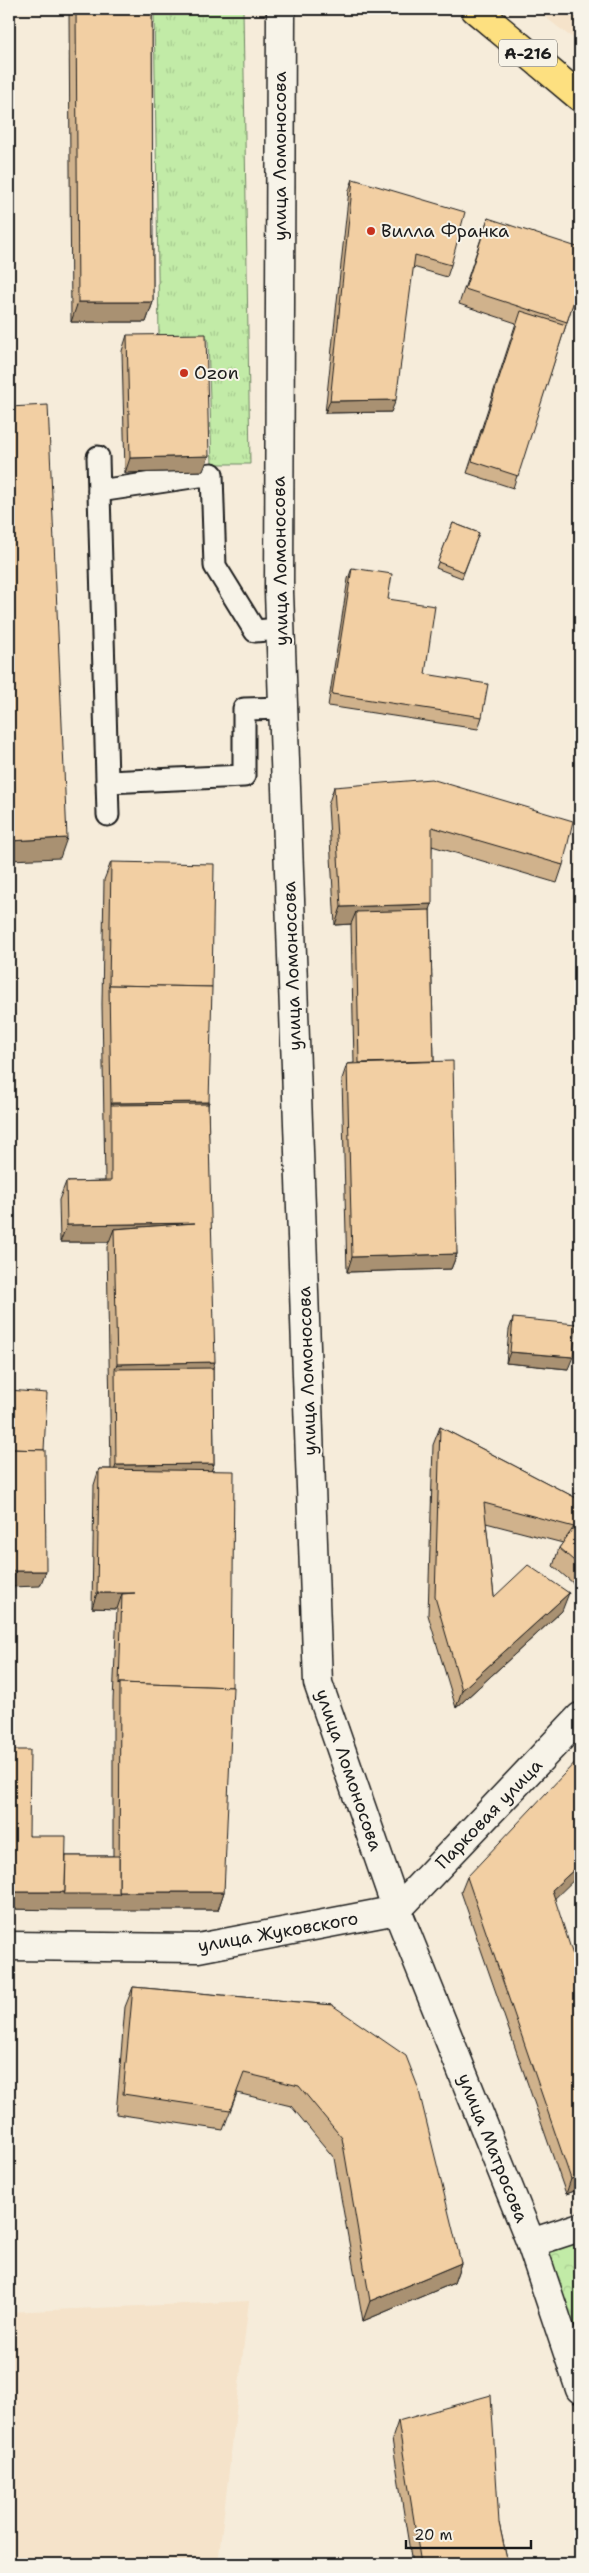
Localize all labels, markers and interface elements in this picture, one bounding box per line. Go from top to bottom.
road number: А-216 [499,40,557,66]
street label: улица Ломоносова [268,71,292,241]
place label: Вилла Франка [381,219,509,243]
marker: Вилла Франка [365,225,377,237]
place label: Ozon [194,361,239,385]
marker: Ozon [178,367,190,379]
street label: улица Ломоносова [267,476,293,646]
street label: улица Ломоносова [277,881,307,1051]
street label: улица Ломоносова [292,1286,322,1456]
street label: улица Ломоносова [310,1686,388,1854]
street label: Парковая улица [430,1754,548,1874]
street label: улица Жуковского [196,1906,360,1958]
street label: улица Матросова [452,2070,534,2226]
scale bar [406,2518,532,2550]
text: 20 m [414,2525,453,2545]

